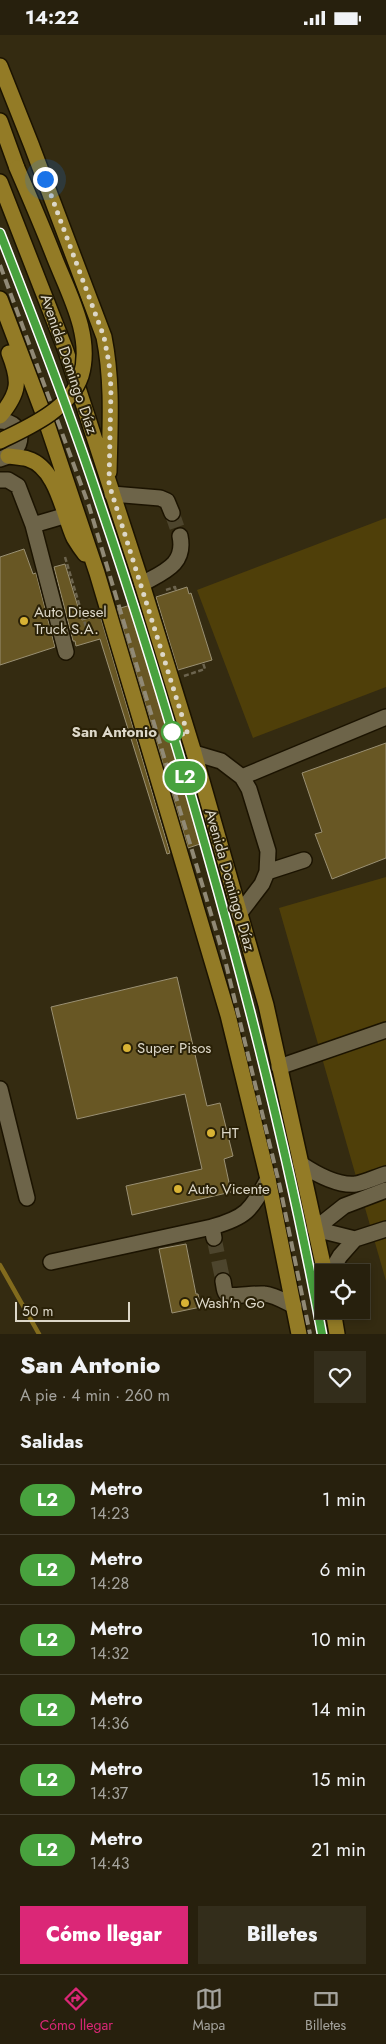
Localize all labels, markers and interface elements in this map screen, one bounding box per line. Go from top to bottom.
text: 14:22 [25,4,79,31]
your location [33,167,58,192]
street label: Avenida Domingo Díaz [35,291,103,437]
place label: Auto Diesel Truck S.A. [34,601,107,640]
marker: Auto Diesel Truck S.A. [18,615,30,627]
place label: San Antonio [72,721,157,743]
marker: San Antonio [161,721,183,743]
line badge: L2 [162,761,208,793]
text: L2 [174,764,196,790]
street label: Avenida Domingo Díaz [199,806,261,954]
place label: Super Pisos [137,1037,211,1059]
marker: Super Pisos [121,1042,133,1054]
place label: HT [221,1122,239,1144]
marker: HT [205,1127,217,1139]
place label: Auto Vicente [188,1178,270,1200]
marker: Auto Vicente [172,1183,184,1195]
map controls [315,1264,370,1319]
button: locate [315,1264,370,1319]
place label: Wash'n Go [195,1292,265,1314]
marker: Wash'n Go [179,1297,191,1309]
scale bar [15,1299,130,1322]
text: 50 m [22,1301,53,1321]
text: San Antonio [20,1347,161,1382]
button: heart [314,1351,366,1403]
text: A pie · 4 min · 260 m [20,1384,170,1407]
text: Salidas [20,1428,83,1455]
text: Metro [90,1475,143,1502]
text: 1 min [322,1486,366,1513]
text: L2 [37,1487,58,1513]
text: 14:23 [90,1502,129,1525]
text: Metro [90,1545,143,1572]
text: 6 min [320,1556,366,1583]
text: L2 [37,1557,58,1583]
text: 14:28 [90,1572,129,1595]
text: Metro [90,1615,143,1642]
text: 10 min [311,1626,366,1653]
text: L2 [37,1627,58,1653]
text: 14:32 [90,1642,129,1665]
text: Metro [90,1685,143,1712]
text: 14 min [311,1696,366,1723]
text: L2 [37,1697,58,1723]
text: 14:36 [90,1712,129,1735]
text: Metro [90,1755,143,1782]
text: 15 min [311,1766,366,1793]
text: L2 [37,1767,58,1793]
text: 14:37 [90,1782,128,1805]
text: Metro [90,1825,143,1852]
text: 21 min [311,1836,366,1863]
text: L2 [37,1837,58,1863]
text: 14:43 [90,1852,129,1875]
button: Cómo llegar [20,1906,188,1964]
button: Billetes [198,1906,366,1964]
tab: Cómo llegar [40,1985,113,2035]
tab: Mapa [193,1985,225,2035]
tab: Billetes [305,1985,346,2035]

